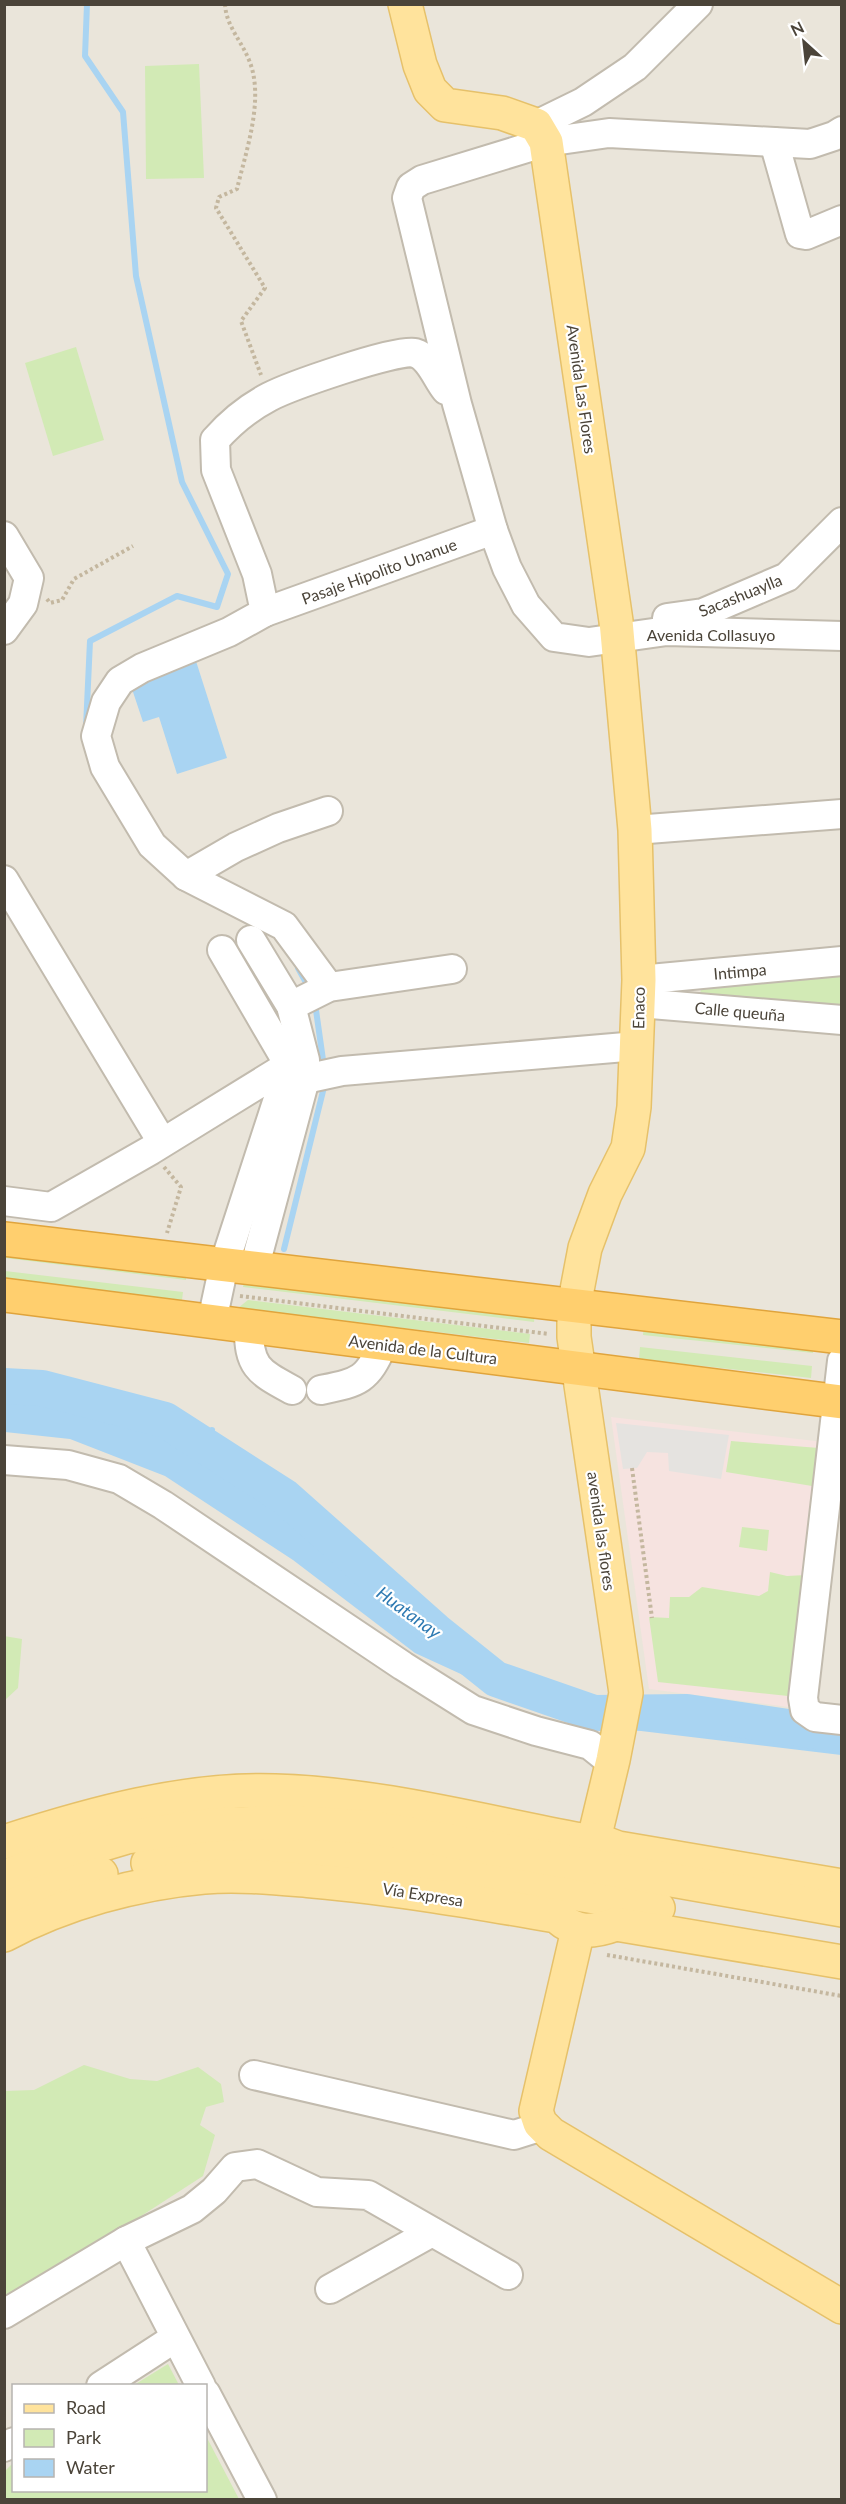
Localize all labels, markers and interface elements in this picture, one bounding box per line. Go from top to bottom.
north arrow [774,12,834,72]
text: N [787,17,807,39]
street label: Avenida Las Flores [564,323,600,455]
street label: Pasaje Hipolito Unanue [299,534,459,608]
street label: Sacashuaylla [695,570,785,620]
street label: Avenida Collasuyo [647,625,775,644]
street label: Intimpa [713,959,767,983]
street label: Enaco [628,987,648,1029]
street label: Calle queuña [694,998,786,1024]
street label: Avenida de la Cultura [348,1330,498,1368]
street label: avenida las flores [584,1470,620,1592]
water label: Huatanay [373,1581,446,1643]
street label: Vía Expresa [381,1878,465,1910]
legend [12,2384,207,2492]
text: Road [66,2396,106,2418]
text: Park [66,2426,102,2448]
text: Water [66,2456,115,2478]

